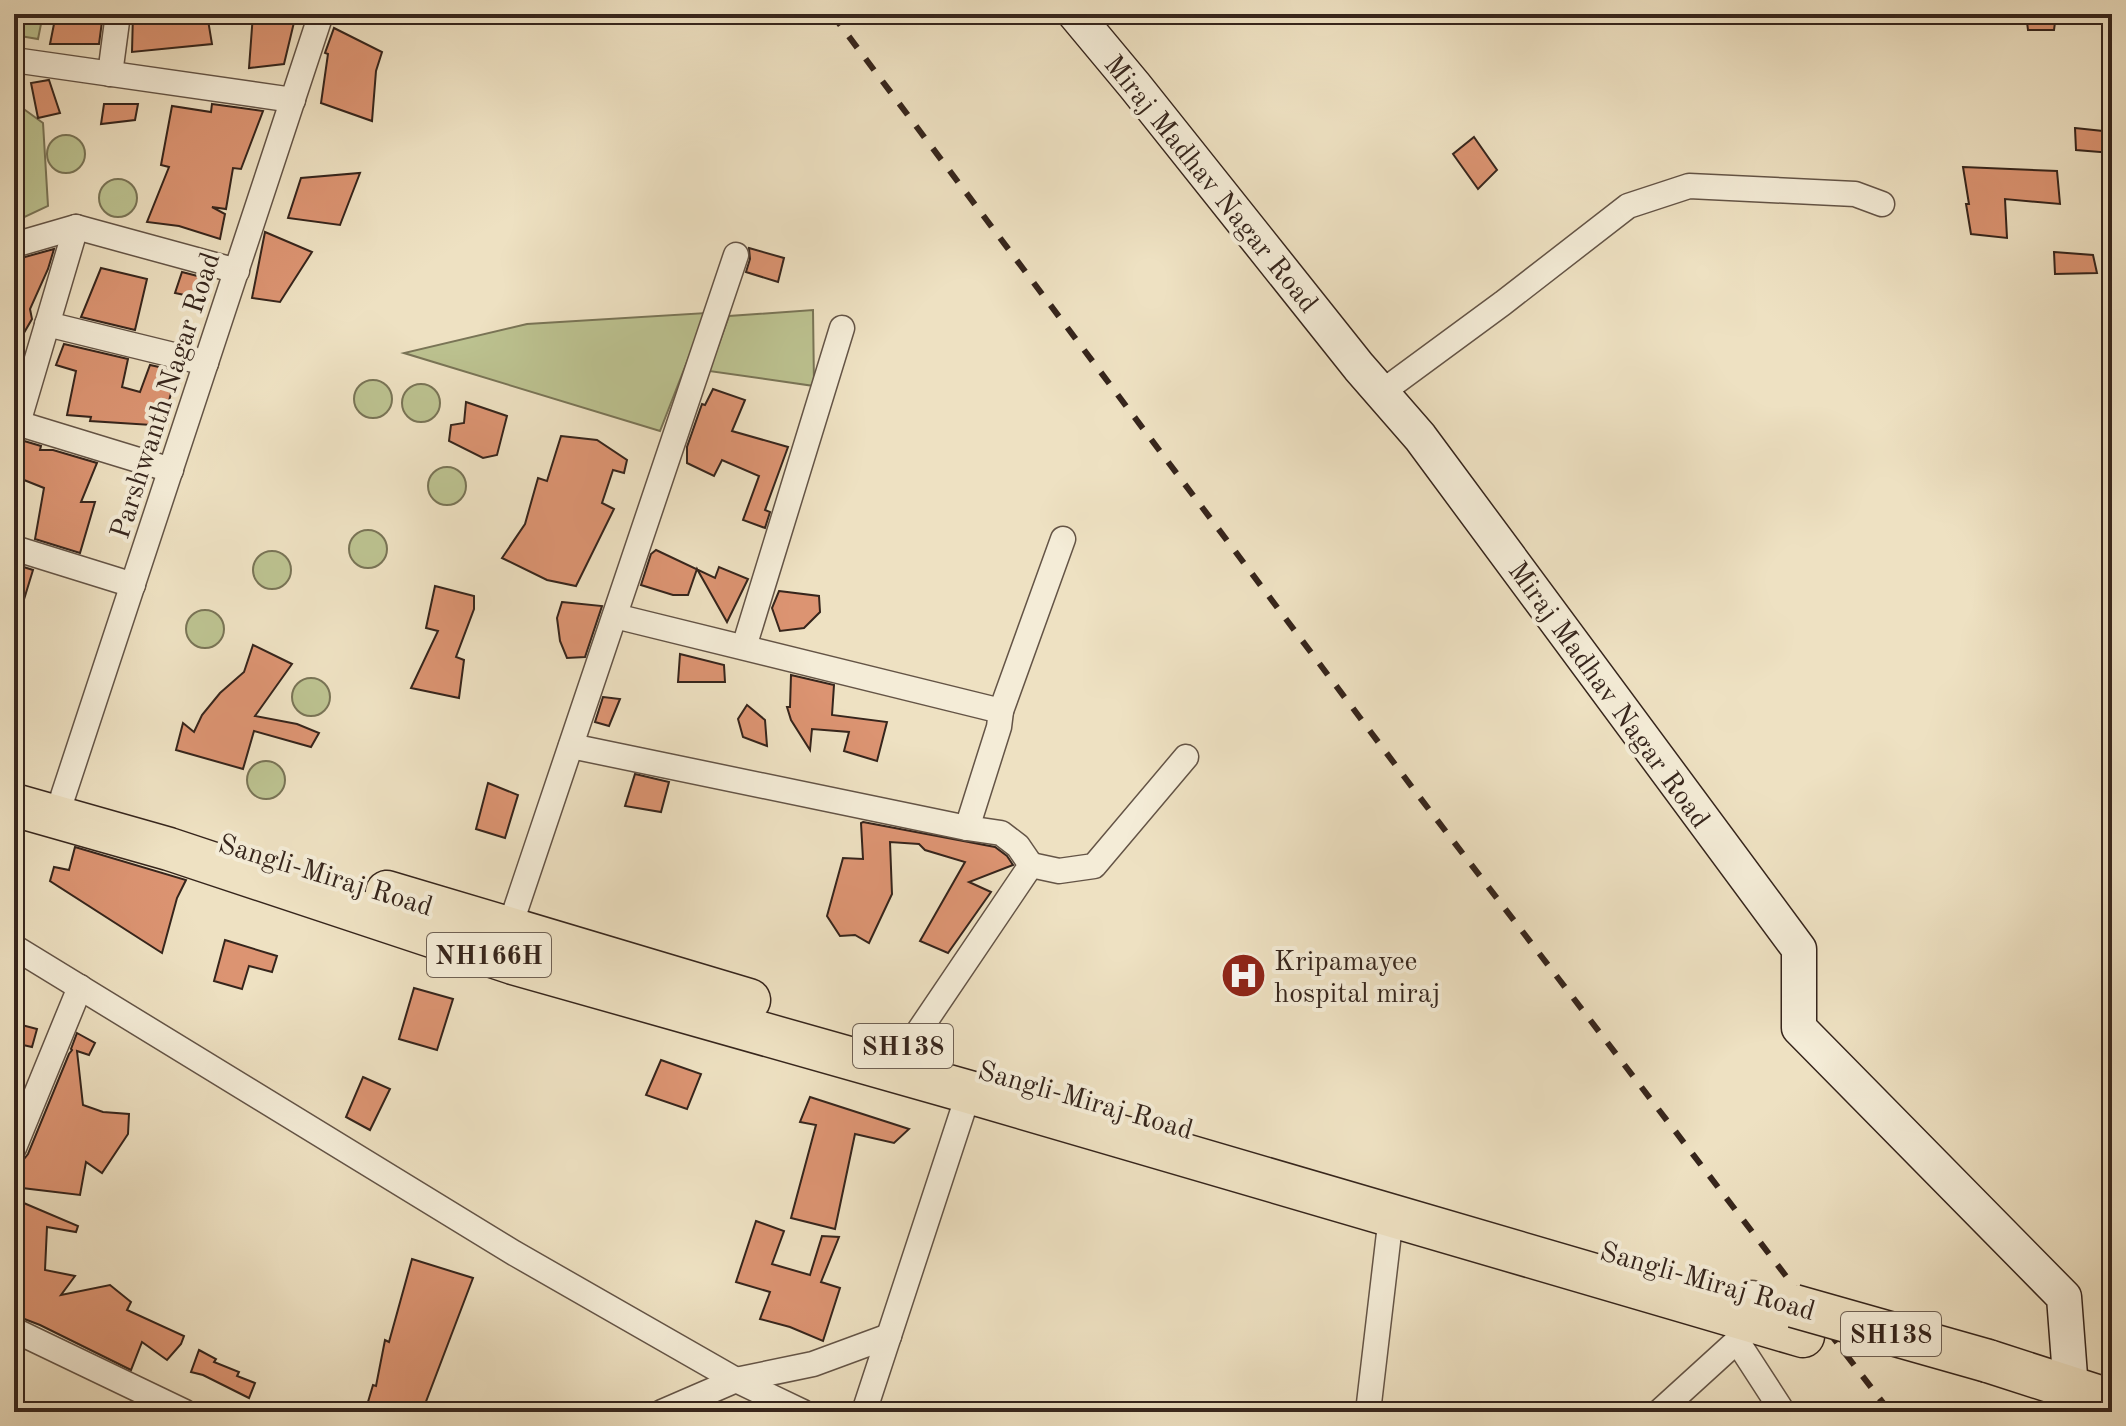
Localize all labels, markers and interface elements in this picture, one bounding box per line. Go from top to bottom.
street label: Miraj Madhav Nagar Road [1097,51,1322,319]
street label: Parshwanth Nagar Road [107,249,226,543]
street label: Miraj Madhav Nagar Road [1502,557,1714,834]
street label: Sangli-Miraj Road [215,831,436,923]
road number: NH166H [427,933,551,977]
place label: Kripamayee hospital miraj [1274,949,1440,1009]
hospital icon: Kripamayee hospital miraj [1219,952,1267,1000]
road number: SH138 [853,1024,953,1068]
street label: Sangli-Miraj Road [974,1058,1196,1146]
street label: Sangli-Miraj Road [1596,1239,1818,1327]
road number: SH138 [1841,1312,1941,1356]

